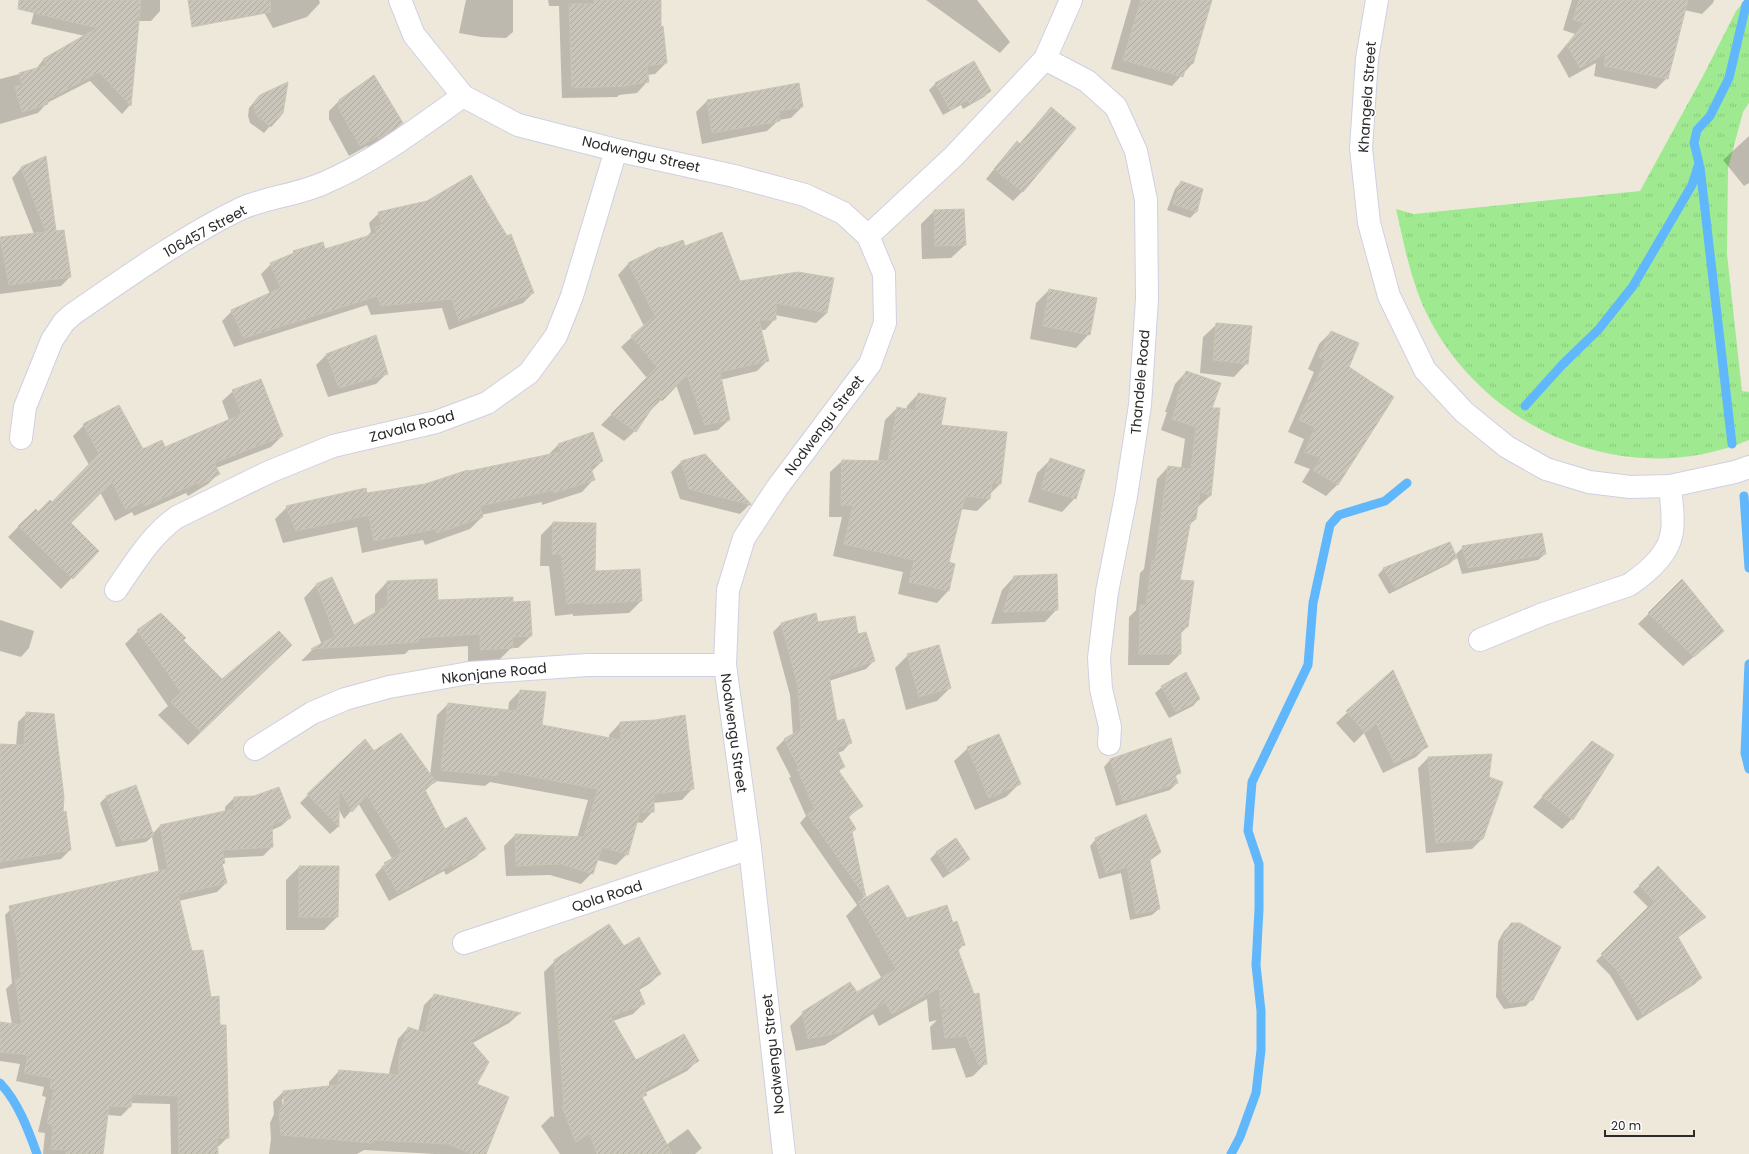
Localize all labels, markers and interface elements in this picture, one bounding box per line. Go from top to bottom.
street label: Khangela Street [1353,41,1381,153]
street label: Nodwengu Street [580,131,702,177]
street label: 106457 Street [160,200,250,262]
street label: Thandele Road [1125,329,1155,435]
street label: Nodwengu Street [780,371,868,479]
street label: Zavala Road [367,405,457,447]
street label: Nkonjane Road [440,658,548,688]
street label: Nodwengu Street [716,672,752,794]
street label: Qola Road [569,875,645,917]
street label: Nodwengu Street [757,993,789,1115]
scale bar [1605,1112,1694,1138]
text: 20 m [1611,1117,1641,1134]

